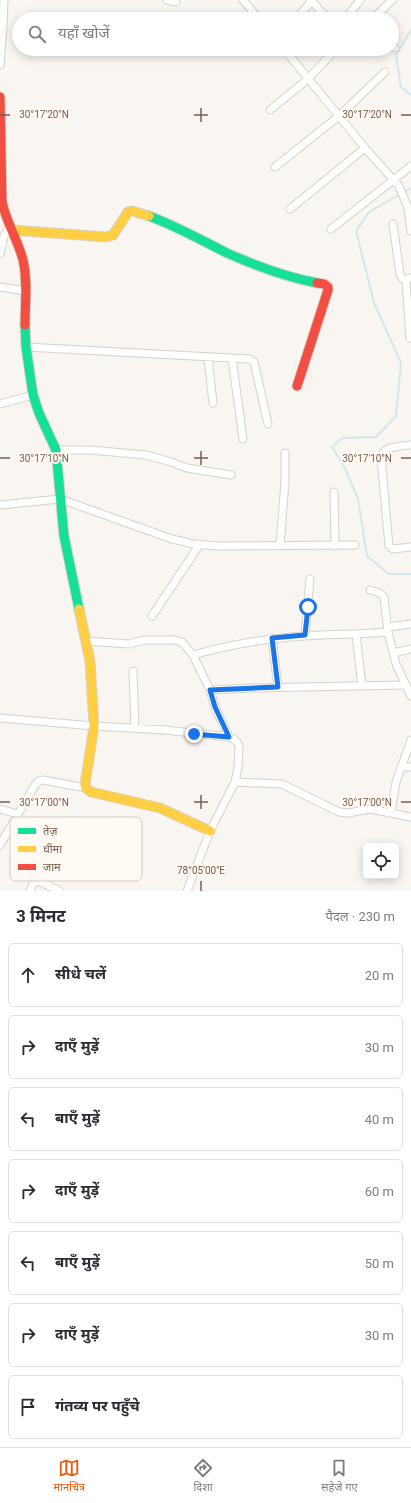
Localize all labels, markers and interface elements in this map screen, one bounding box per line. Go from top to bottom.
search box [12,12,399,56]
icon: search [26,23,48,45]
text: यहाँ खोजें [58,24,110,42]
text: 30°17'20"N [19,109,69,120]
text: 30°17'20"N [342,109,392,120]
text: 30°17'10"N [19,453,69,464]
text: 30°17'10"N [342,453,392,464]
route start [299,598,317,616]
route end [185,725,203,743]
text: 30°17'00"N [19,797,69,808]
text: 30°17'00"N [342,797,392,808]
legend [10,817,142,881]
text: तेज़ [43,825,58,838]
text: धीमा [43,843,62,856]
map controls [363,843,399,879]
button: locate [363,843,399,879]
text: जाम [43,861,61,874]
text: 78°05'00"E [177,865,225,876]
text: 3 मिनट [16,906,66,926]
text: पैदल · 230 m [326,909,395,924]
icon: ahead [17,964,39,986]
text: सीधे चलें [55,965,106,983]
text: 20 m [365,968,394,983]
icon: right [17,1036,39,1058]
text: दाएँ मुड़ें [55,1037,99,1055]
text: 30 m [365,1040,394,1055]
icon: left [17,1108,39,1130]
text: बाएँ मुड़ें [55,1109,100,1127]
text: 40 m [365,1112,394,1127]
icon: right [17,1180,39,1202]
text: दाएँ मुड़ें [55,1181,99,1199]
text: 60 m [365,1184,394,1199]
icon: left [17,1252,39,1274]
text: बाएँ मुड़ें [55,1253,100,1271]
text: 50 m [365,1256,394,1271]
icon: right [17,1324,39,1346]
text: दाएँ मुड़ें [55,1325,99,1343]
text: 30 m [365,1328,394,1343]
icon: arrive [17,1396,39,1418]
text: गंतव्य पर पहुँचे [55,1397,140,1415]
tab: मानचित्र [54,1457,85,1495]
tab: दिशा [192,1457,214,1495]
tab: सहेजे गए [321,1457,357,1495]

